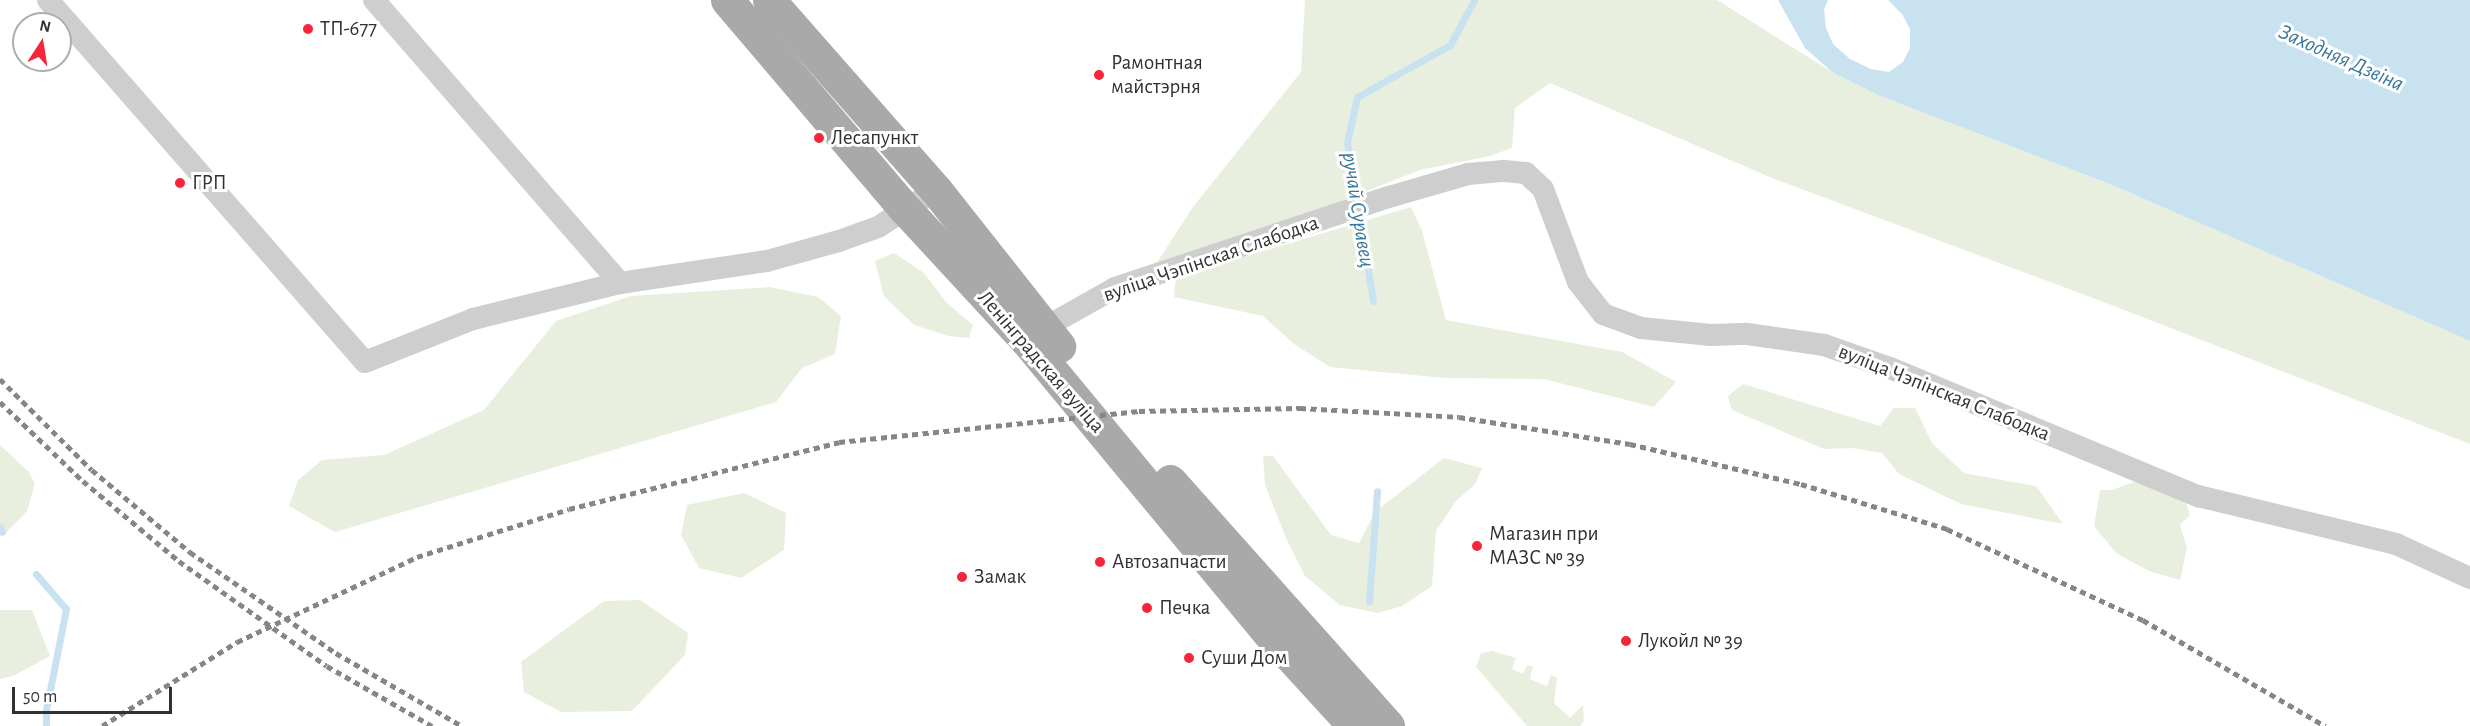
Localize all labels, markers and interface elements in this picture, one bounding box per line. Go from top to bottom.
north arrow [12,12,72,72]
place label: ТП-677 [320,16,377,42]
text: N [38,17,52,35]
water label: Заходняя Дзвіна [2274,19,2408,97]
marker: ТП-677 [301,22,315,36]
place label: Рамонтная майстэрня [1111,50,1203,100]
marker: Рамонтная майстэрня [1092,68,1106,82]
place label: Лесапункт [831,125,918,151]
marker: Лесапункт [812,131,826,145]
water label: ручай Суравец [1336,151,1380,269]
place label: ГРП [192,170,227,196]
marker: ГРП [173,176,187,190]
street label: вуліца Чэпінская Слабодка [1100,210,1322,308]
street label: Ленінградская вуліца [972,286,1110,438]
street label: вуліца Чэпінская Слабодка [1835,339,2053,447]
place label: Магазин при МАЗС № 39 [1489,521,1599,571]
marker: Магазин при МАЗС № 39 [1470,539,1484,553]
place label: Автозапчасти [1112,549,1227,575]
marker: Автозапчасти [1093,555,1107,569]
place label: Замак [974,564,1026,590]
marker: Замак [955,570,969,584]
place label: Печка [1159,595,1210,621]
marker: Печка [1140,601,1154,615]
place label: Лукойл № 39 [1638,628,1743,654]
marker: Лукойл № 39 [1619,634,1633,648]
place label: Суши Дом [1201,645,1287,671]
marker: Суши Дом [1182,651,1196,665]
scale bar [15,675,176,713]
text: 50 m [23,688,57,706]

